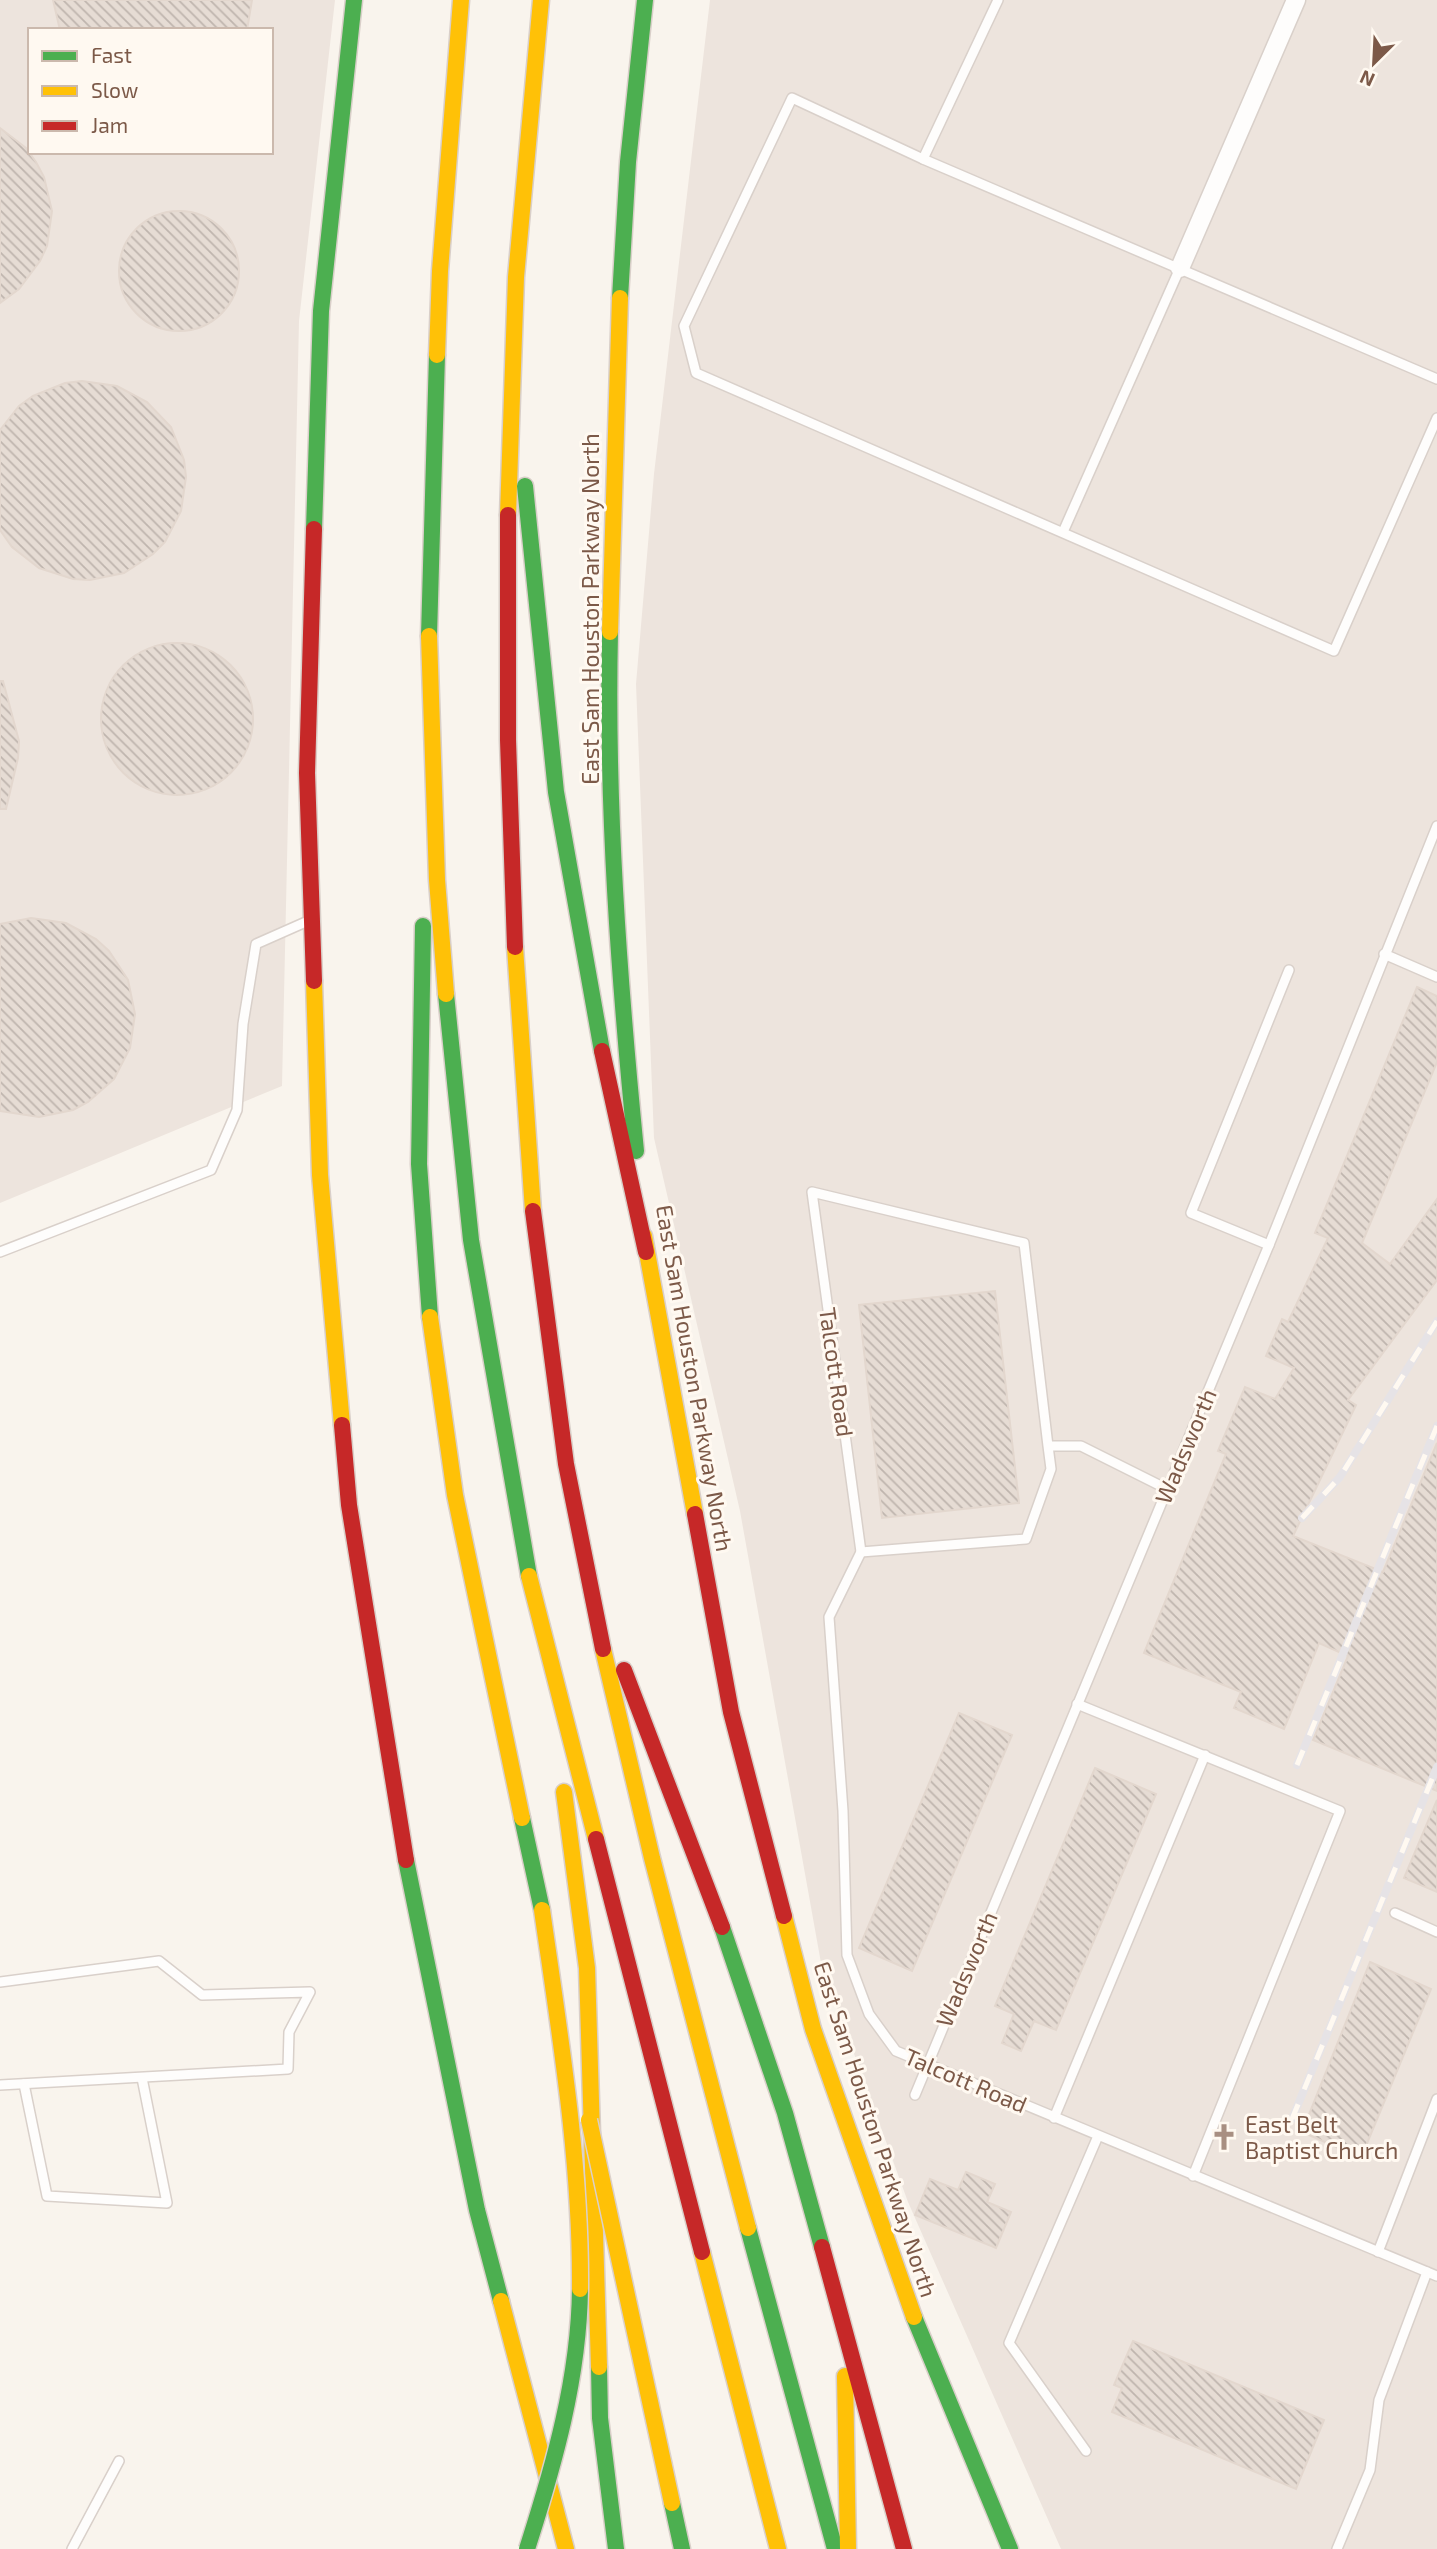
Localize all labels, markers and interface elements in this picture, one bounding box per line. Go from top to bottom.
legend [28,28,273,154]
north arrow [1339,28,1409,98]
text: Fast [91,42,132,67]
text: N [1356,66,1378,92]
text: Slow [91,77,138,102]
text: Jam [91,112,128,137]
street label: East Sam Houston Parkway North [576,433,604,785]
street label: East Sam Houston Parkway North [651,1203,739,1553]
street label: Talcott Road [814,1305,860,1439]
street label: Wadsworth [1148,1384,1222,1508]
street label: Wadsworth [929,1907,1003,2031]
street label: East Sam Houston Parkway North [808,1958,944,2300]
street label: Talcott Road [901,2042,1031,2118]
place label: East Belt Baptist Church [1245,2110,1398,2164]
church icon: East Belt Baptist Church [1209,2122,1239,2152]

